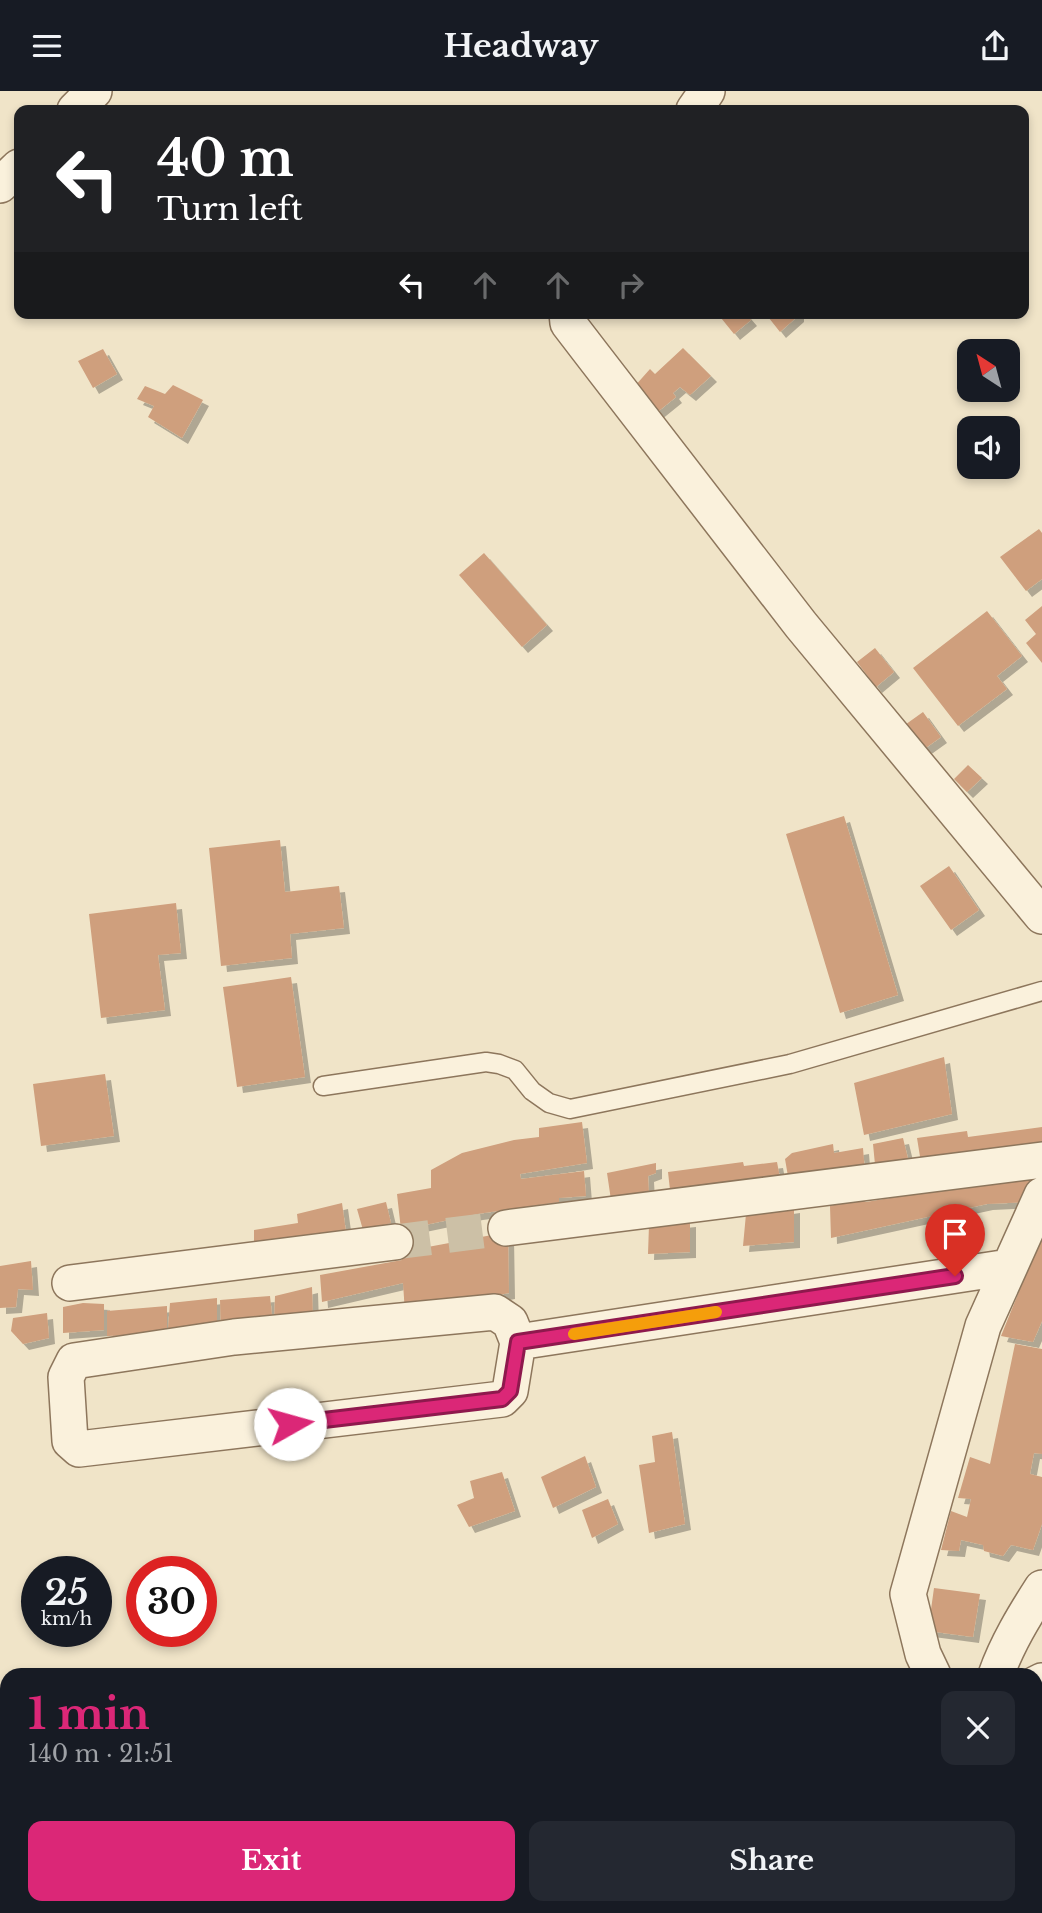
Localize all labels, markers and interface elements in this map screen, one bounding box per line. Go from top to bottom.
text: Headway [444,26,598,66]
icon: menu [28,27,66,65]
icon: share [976,27,1014,65]
text: 40 m [157,128,294,189]
icon: left [42,133,133,224]
text: Turn left [157,189,303,229]
icon: left [393,266,431,304]
icon: ahead [466,266,504,304]
icon: ahead [539,266,577,304]
icon: right [612,266,650,304]
north arrow [957,339,1020,403]
map controls [957,339,1020,479]
button: sound [957,416,1020,479]
pin [925,1204,985,1276]
icon: arrive [936,1215,974,1253]
position arrow [253,1387,327,1461]
speed limit sign: 30 [126,1556,217,1647]
text: 25 [45,1571,88,1614]
text: km/h [41,1608,92,1630]
text: 1 min [28,1688,150,1740]
button: close [941,1691,1015,1765]
text: 140 m · 21:51 [28,1740,173,1768]
button: Exit [28,1821,515,1901]
button: Share [529,1821,1015,1901]

